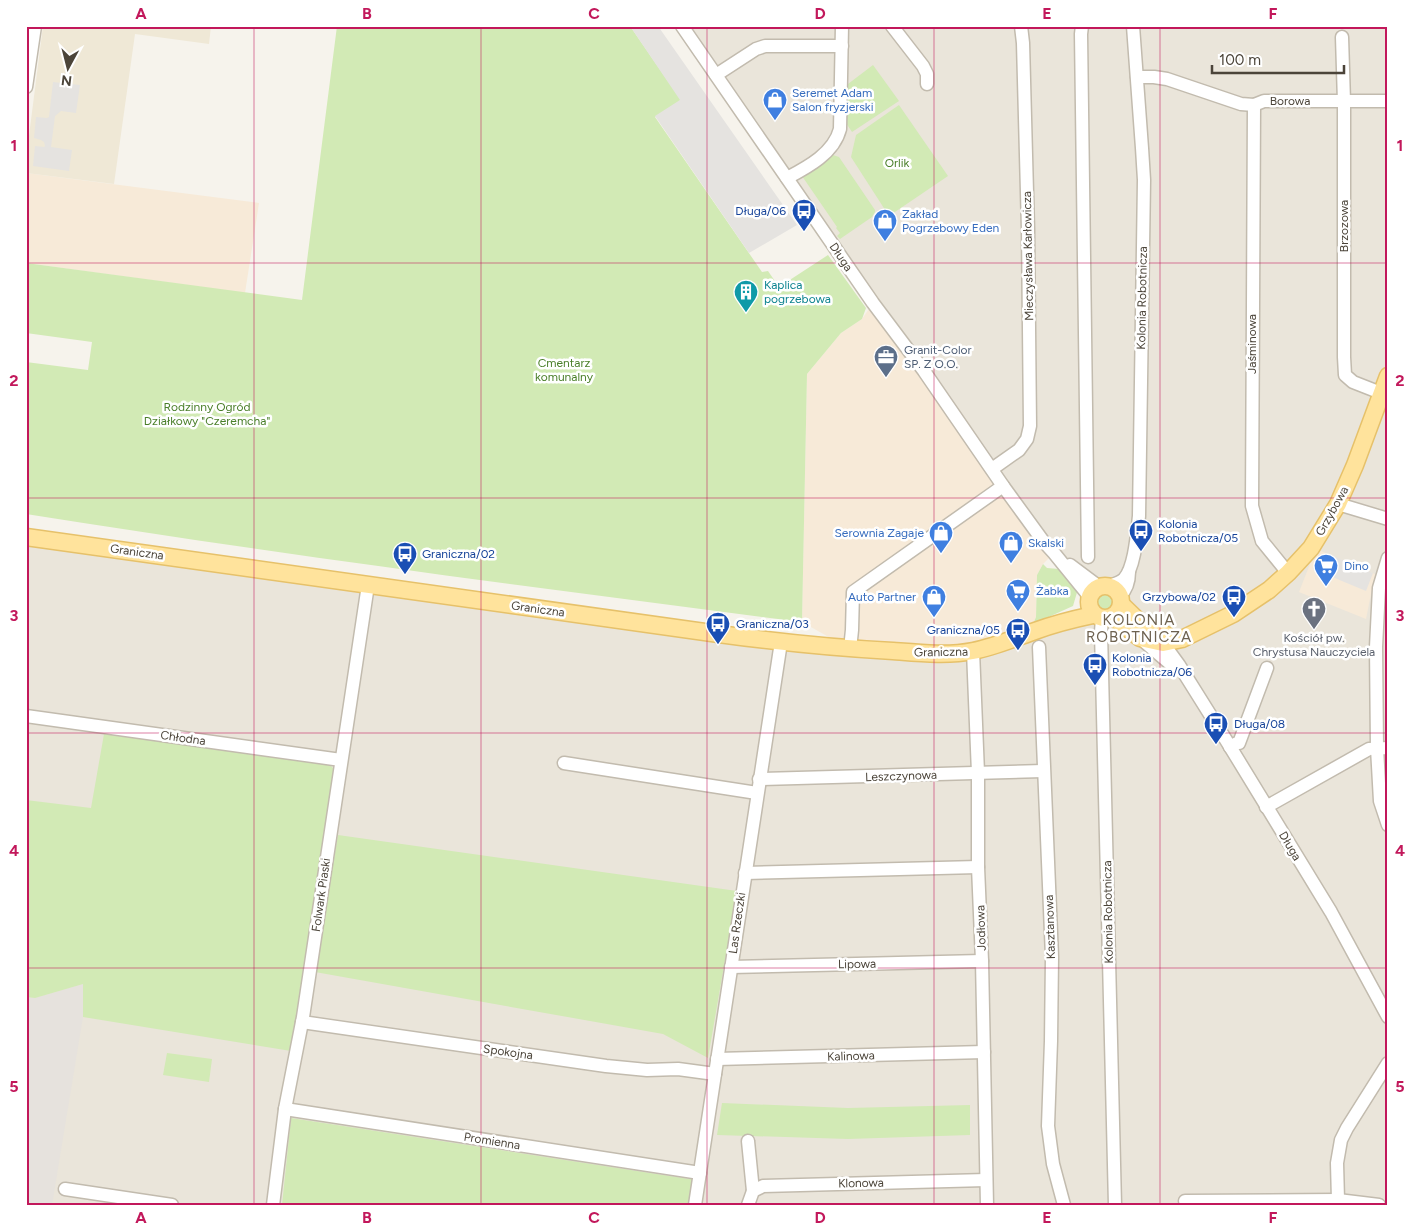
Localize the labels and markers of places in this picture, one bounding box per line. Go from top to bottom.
place label: Seremet Adam Salon fryzjerski [792,86,873,114]
shop icon: Seremet Adam Salon fryzjerski [762,87,788,121]
bus stop icon: Długa/06 [791,198,817,232]
place label: Długa/06 [735,204,786,218]
place label: Zakład Pogrzebowy Eden [902,207,1000,235]
shop icon: Zakład Pogrzebowy Eden [872,208,898,242]
place label: Kaplica pogrzebowa [764,278,831,306]
building icon: Kaplica pogrzebowa [733,279,759,313]
place label: Granit-Color SP. Z O.O. [904,343,972,371]
office icon: Granit-Color SP. Z O.O. [873,344,899,378]
place label: Kolonia Robotnicza/05 [1158,517,1238,545]
bus stop icon: Kolonia Robotnicza/05 [1128,518,1154,552]
shop icon: Serownia Zagaje [928,520,954,554]
place label: Serownia Zagaje [834,526,924,540]
shop icon: Skalski [998,530,1024,564]
place label: Skalski [1028,536,1064,550]
bus stop icon: Graniczna/02 [392,541,418,575]
place label: Graniczna/02 [422,547,495,561]
supermarket icon: Dino [1313,553,1339,587]
place label: Dino [1344,559,1369,573]
supermarket icon: Żabka [1005,578,1031,612]
shop icon: Auto Partner [921,584,947,618]
place label: Żabka [1036,584,1069,598]
bus stop icon: Grzybowa/02 [1221,584,1247,618]
place label: Auto Partner [848,590,916,604]
place label: Grzybowa/02 [1142,590,1216,604]
church icon: Kościół pw. Chrystusa Nauczyciela [1301,596,1327,630]
bus stop icon: Graniczna/03 [705,611,731,645]
place label: Graniczna/03 [736,617,809,631]
bus stop icon: Graniczna/05 [1005,617,1031,651]
place label: Graniczna/05 [927,623,1000,637]
place label: Kościół pw. Chrystusa Nauczyciela [1253,631,1375,659]
place label: Kolonia Robotnicza/06 [1112,651,1192,679]
bus stop icon: Kolonia Robotnicza/06 [1082,652,1108,686]
bus stop icon: Długa/08 [1203,711,1229,745]
place label: Długa/08 [1234,717,1285,731]

